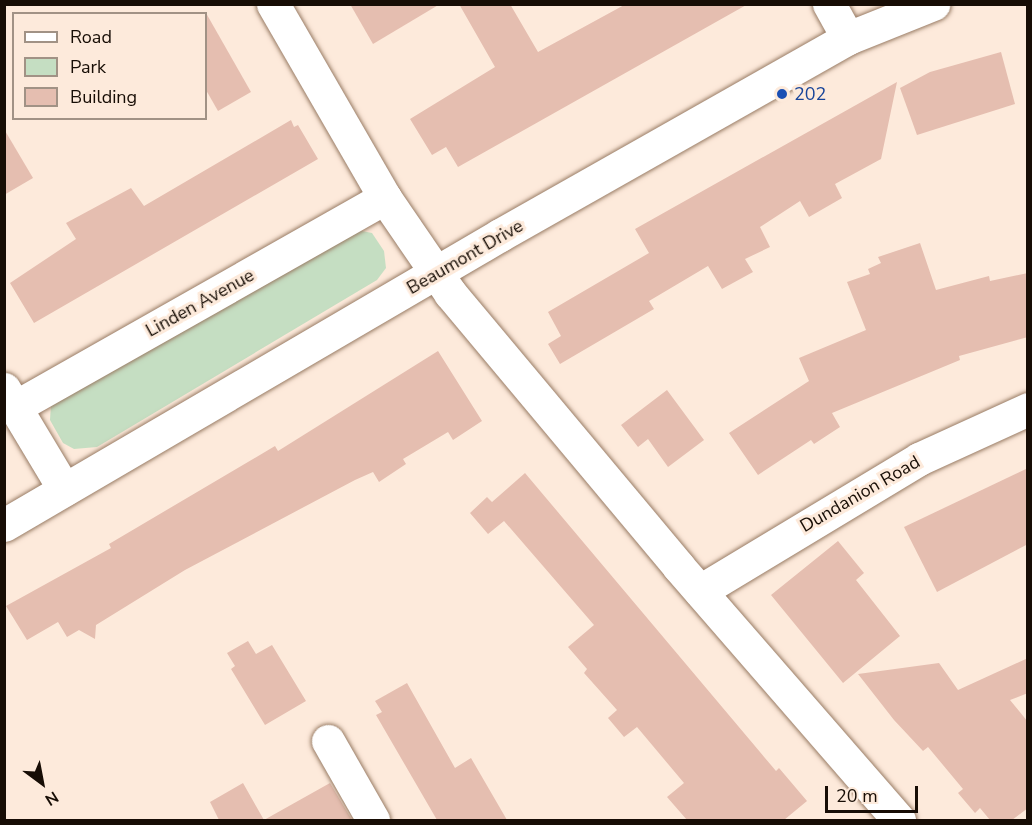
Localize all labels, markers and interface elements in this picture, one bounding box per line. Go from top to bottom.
legend [12,12,207,120]
text: Road [70,25,112,49]
text: Park [70,55,106,79]
place label: 202 [794,83,826,105]
text: Building [70,85,137,109]
marker: 202 [775,87,789,101]
street label: Beaumont Drive [403,215,527,299]
street label: Linden Avenue [142,264,258,342]
street label: Dundanion Road [796,451,924,537]
north arrow [12,753,72,813]
scale bar [828,774,921,812]
text: 20 m [836,784,878,808]
text: N [41,786,62,811]

